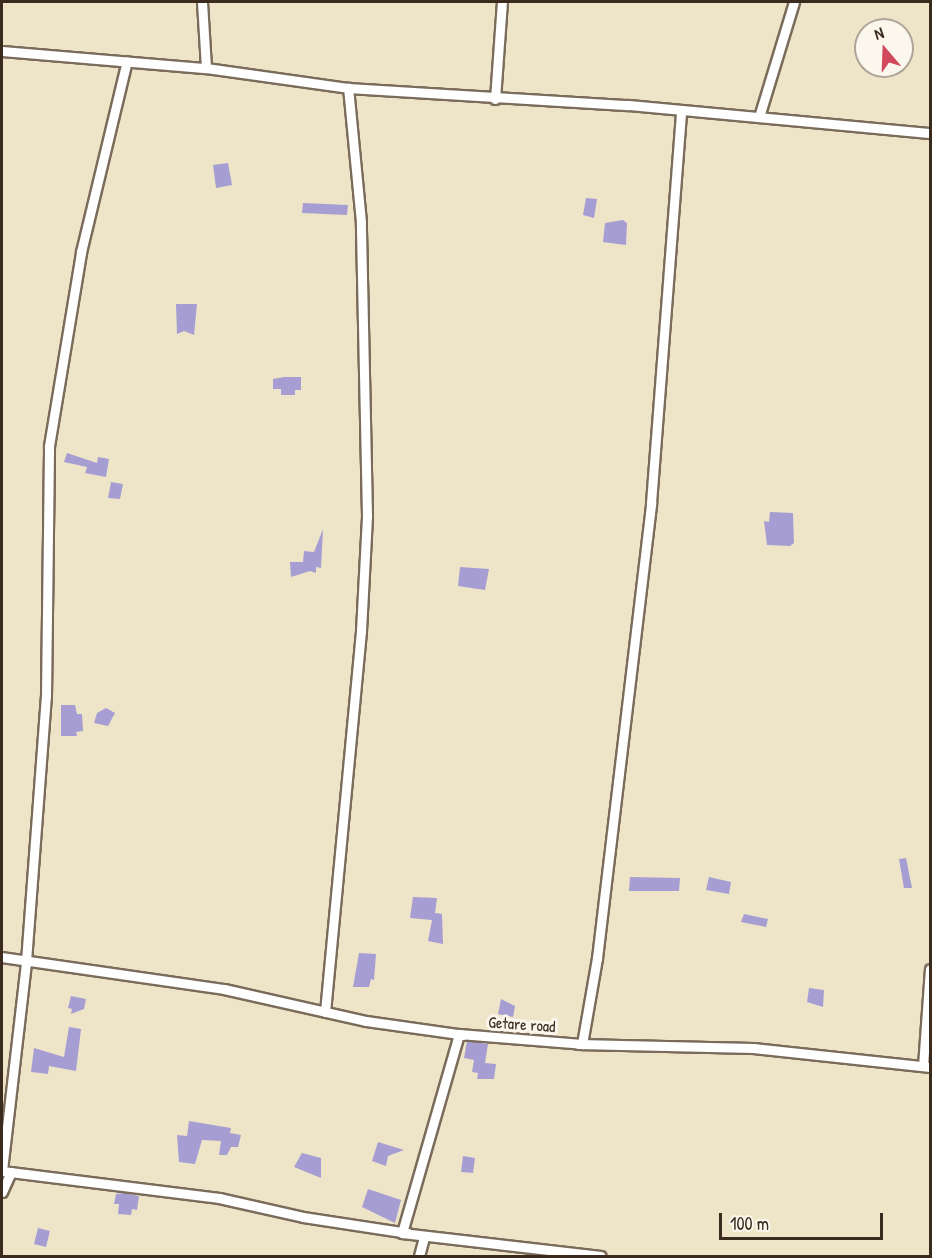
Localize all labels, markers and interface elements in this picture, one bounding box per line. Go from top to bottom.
north arrow [854,18,914,78]
text: N [871,21,886,45]
street label: Getare road [488,1012,556,1036]
scale bar [722,1201,886,1239]
text: 100 m [730,1211,769,1236]

